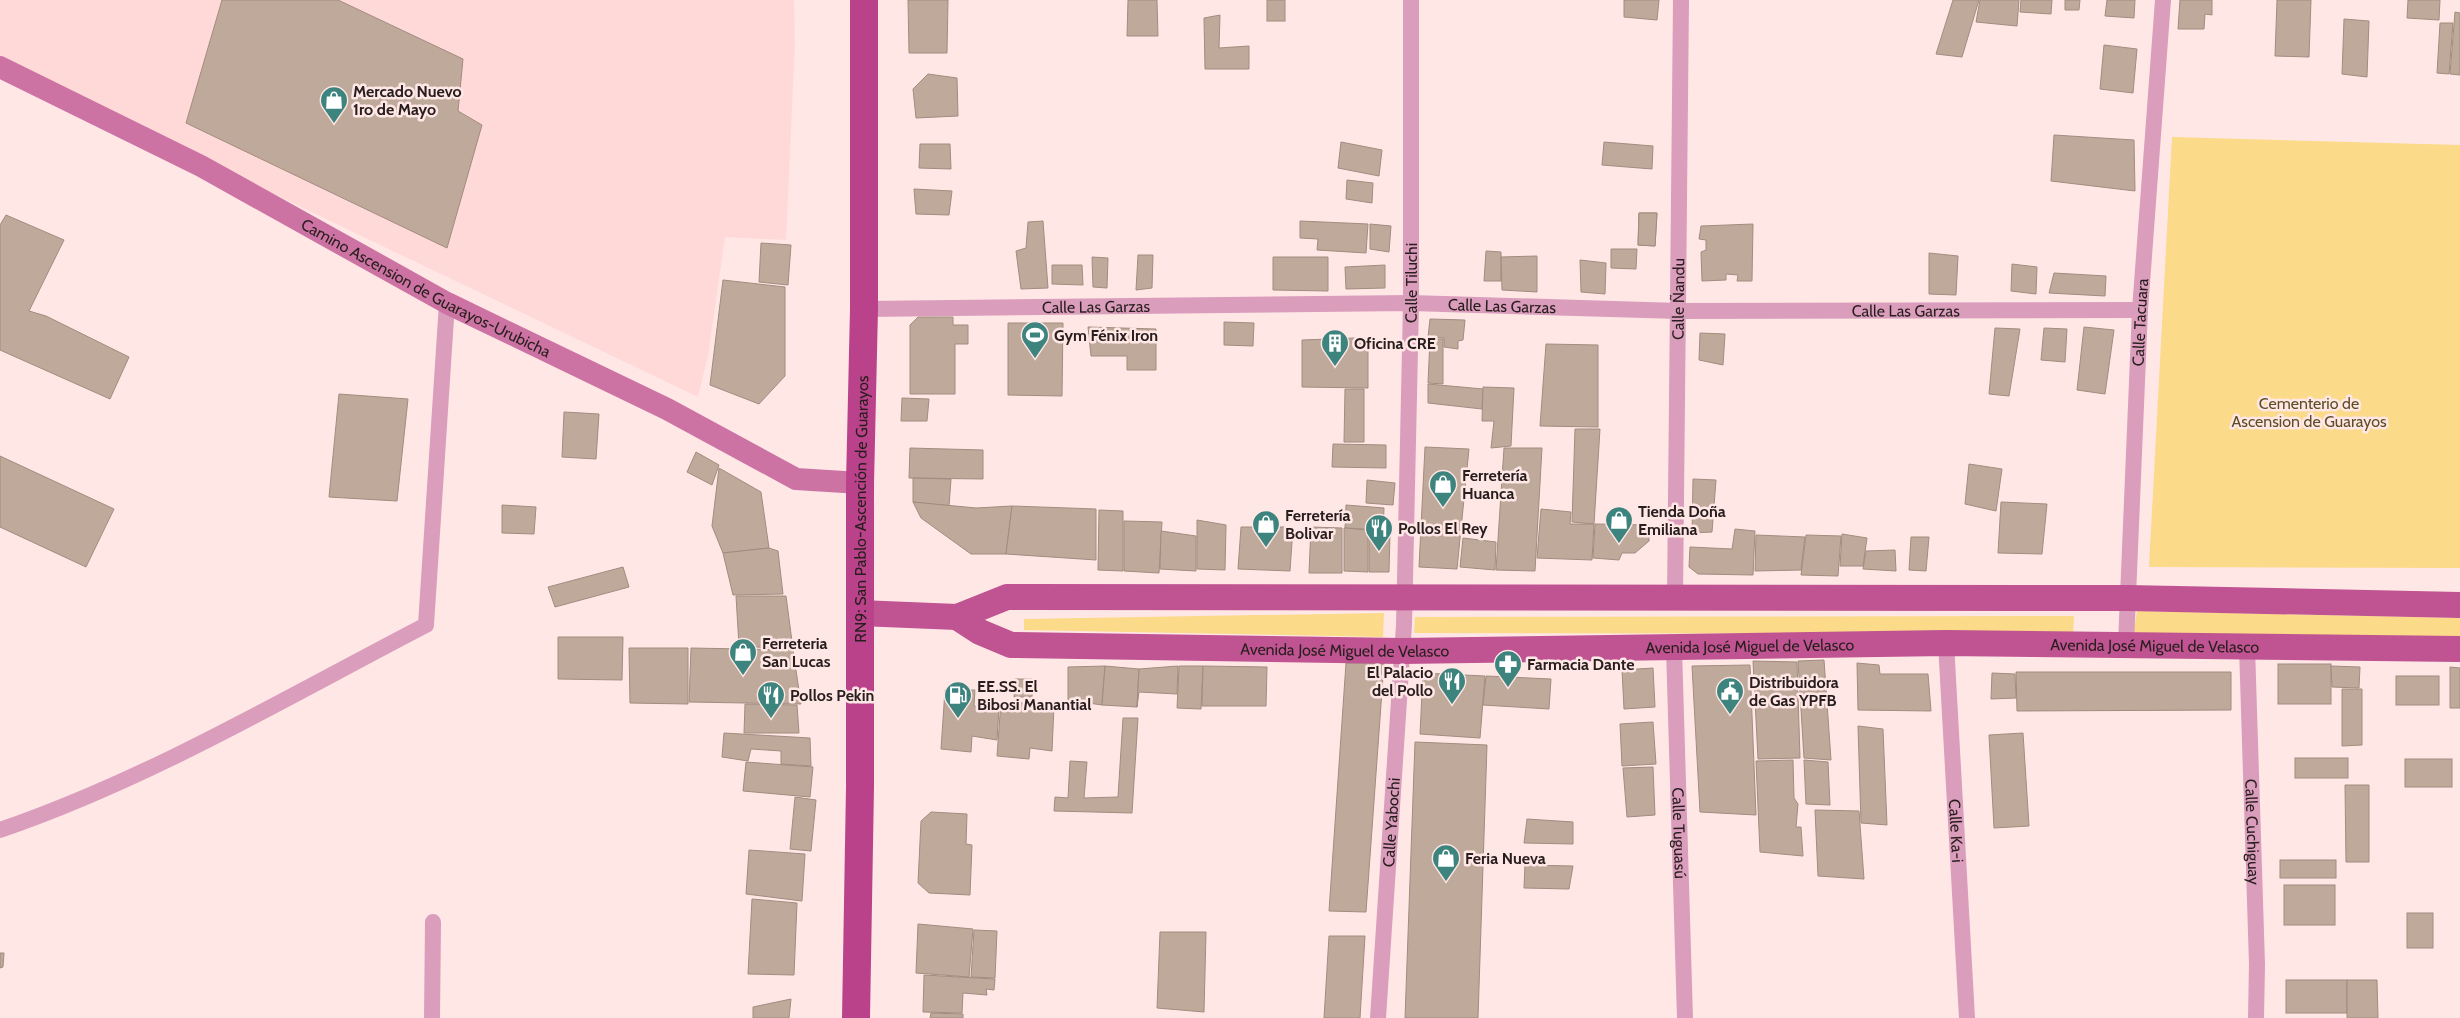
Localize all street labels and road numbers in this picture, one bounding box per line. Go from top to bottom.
street label: Camino Ascension de Guarayos-Urubicha [298,214,554,361]
street label: Calle Tiluchi [1401,243,1421,323]
street label: Calle Ñandu [1668,258,1688,340]
street label: Calle Tacuara [2128,277,2152,367]
street label: Calle Las Garzas [1448,295,1557,317]
street label: Calle Las Garzas [1042,296,1151,317]
street label: Calle Las Garzas [1852,301,1960,320]
street label: RN9: San Pablo-Ascención de Guarayos [850,375,872,643]
street label: Avenida José Miguel de Velasco [1645,635,1855,657]
street label: Avenida José Miguel de Velasco [2050,635,2260,656]
street label: Avenida José Miguel de Velasco [1240,639,1450,661]
street label: Calle Yabochi [1379,777,1403,868]
street label: Calle Cuchiguay [2242,779,2264,885]
street label: Calle Tuguasú [1669,787,1690,879]
street label: Calle Ka-i [1945,798,1968,863]

